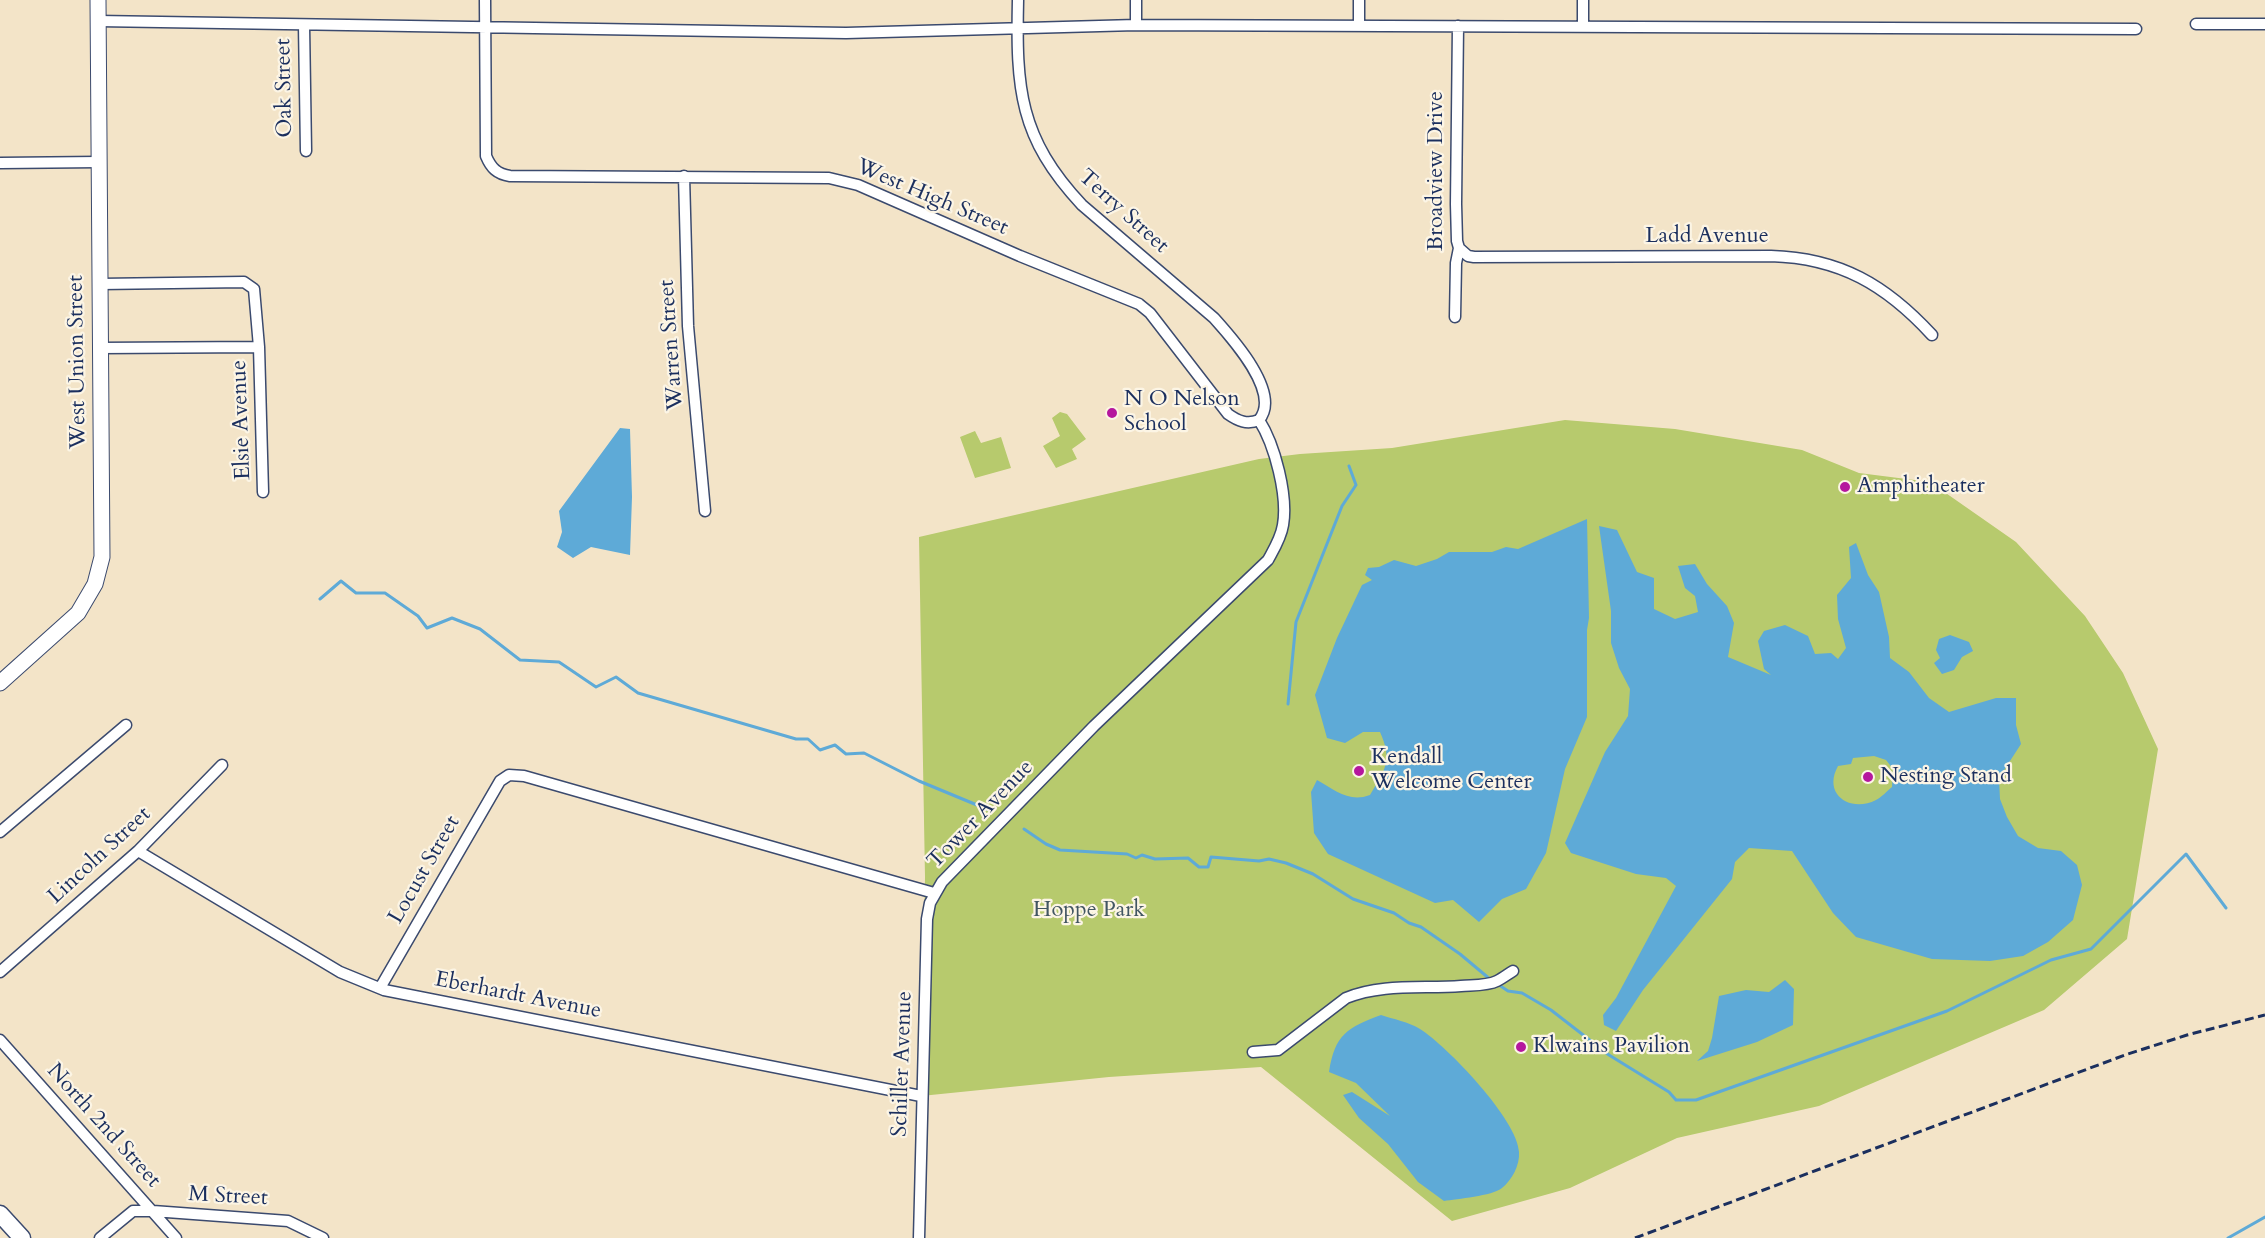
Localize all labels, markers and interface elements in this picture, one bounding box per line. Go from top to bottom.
street label: Oak Street [271,38,299,138]
street label: Broadview Drive [1424,91,1450,251]
street label: West High Street [852,154,1012,242]
street label: Terry Street [1072,165,1174,259]
street label: Ladd Avenue [1645,224,1769,250]
street label: West Union Street [63,275,93,449]
street label: Warren Street [654,279,690,411]
street label: Elsie Avenue [227,360,257,480]
place label: N O Nelson School [1124,387,1240,439]
marker: N O Nelson School [1105,406,1119,420]
place label: Amphitheater [1857,474,1985,500]
marker: Amphitheater [1838,480,1852,494]
place label: Kendall Welcome Center [1371,745,1532,796]
street label: Tower Avenue [923,755,1039,875]
marker: Kendall Welcome Center [1352,764,1366,778]
place label: Nesting Stand [1880,764,2012,790]
marker: Nesting Stand [1861,770,1875,784]
street label: Lincoln Street [43,802,157,910]
street label: Locust Street [383,811,467,929]
park label: Hoppe Park [1033,898,1145,924]
street label: Eberhardt Avenue [433,967,603,1025]
street label: Schiller Avenue [887,991,919,1137]
place label: Klwains Pavilion [1533,1034,1690,1060]
marker: Klwains Pavilion [1514,1040,1528,1054]
street label: North 2nd Street [40,1058,166,1194]
street label: M Street [188,1182,268,1212]

